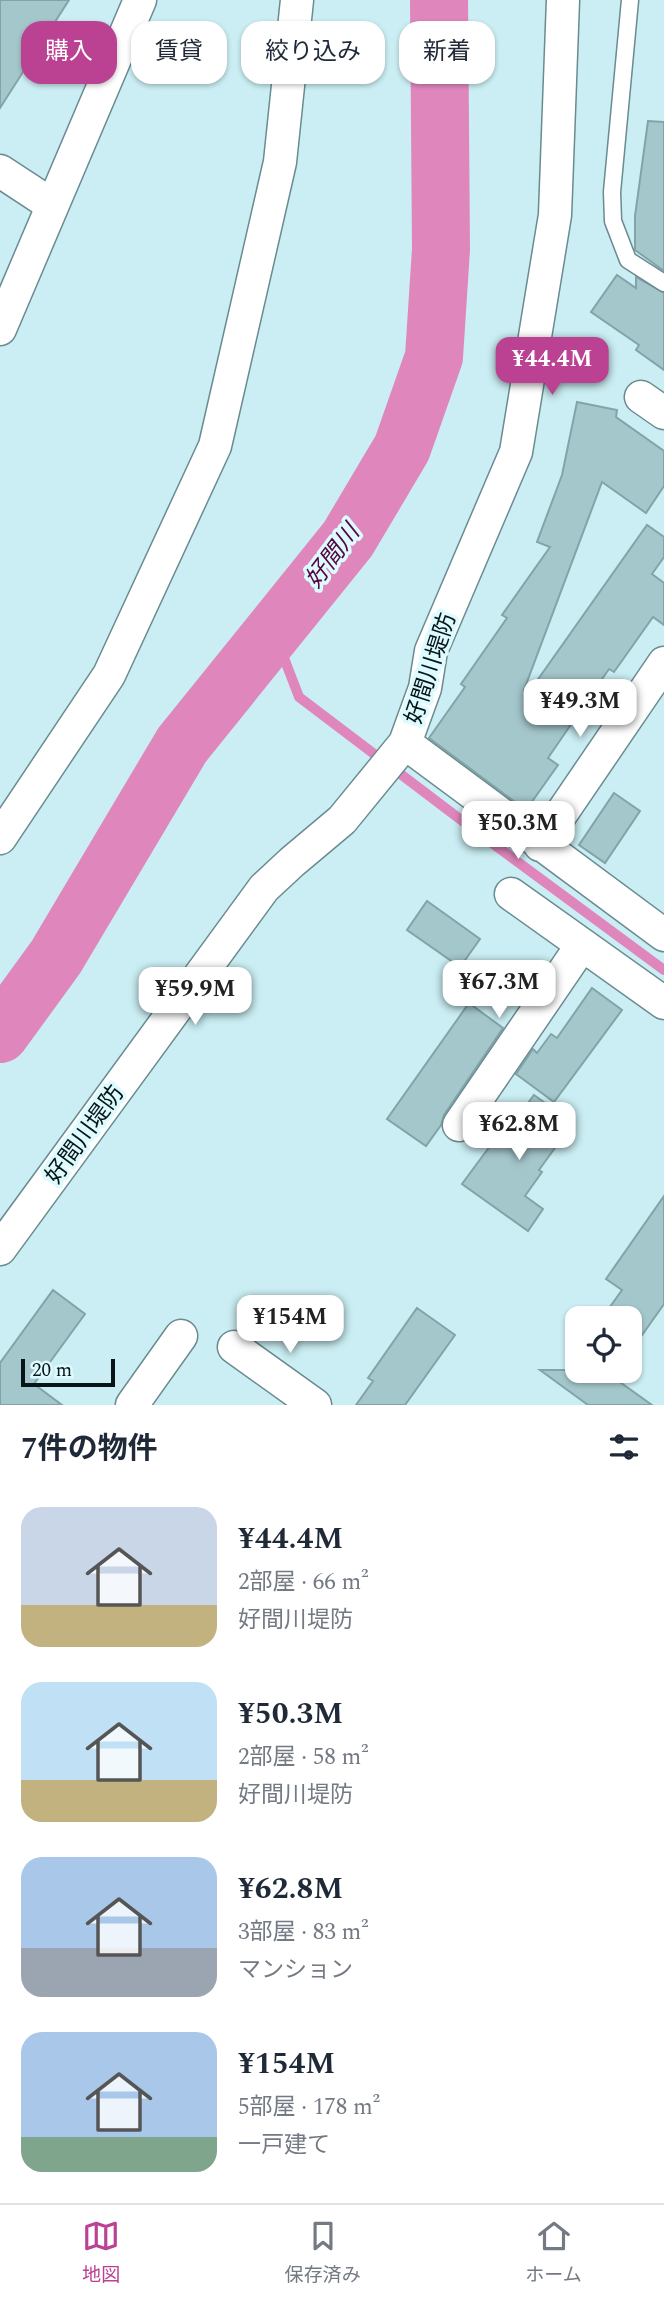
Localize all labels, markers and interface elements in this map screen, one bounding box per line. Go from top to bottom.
chip: 購入 [21,21,117,84]
chip: 賃貸 [131,21,227,84]
chip: 絞り込み [241,21,385,84]
chip: 新着 [399,21,495,84]
pin: ¥44.4M [495,338,609,397]
text: ¥44.4M [512,342,592,377]
water label: 好間川 [297,515,371,596]
street label: 好間川堤防 [397,608,466,729]
pin: ¥49.3M [523,680,637,739]
text: ¥49.3M [540,684,620,719]
pin: ¥50.3M [461,802,575,861]
text: ¥50.3M [478,806,558,841]
pin: ¥67.3M [442,960,556,1020]
text: ¥67.3M [459,965,539,1000]
pin: ¥59.9M [138,968,252,1027]
text: ¥59.9M [155,972,235,1007]
street label: 好間川堤防 [37,1078,133,1192]
pin: ¥62.8M [462,1102,576,1162]
text: ¥62.8M [479,1107,559,1142]
pin: ¥154M [241,1296,339,1355]
text: ¥154M [253,1300,327,1335]
map controls [565,1306,642,1383]
button: locate [565,1306,642,1383]
scale bar [21,1356,116,1388]
text: 20 m [32,1356,72,1385]
text: 7件の物件 [21,1426,158,1472]
icon: filters [605,1428,643,1466]
text: ¥44.4M [238,1516,343,1562]
icon: home [77,1535,161,1619]
text: 2部屋 · 66 m² [238,1565,369,1600]
text: 好間川堤防 [238,1603,353,1638]
text: ¥50.3M [238,1691,343,1737]
icon: home [77,1710,161,1794]
text: 2部屋 · 58 m² [238,1740,369,1775]
text: 好間川堤防 [238,1778,353,1813]
text: ¥62.8M [238,1866,343,1912]
icon: home [77,1885,161,1969]
text: 3部屋 · 83 m² [238,1915,369,1950]
text: マンション [238,1953,353,1988]
text: ¥154M [238,2041,335,2087]
icon: home [77,2060,161,2144]
text: 5部屋 · 178 m² [238,2090,380,2125]
text: 一戸建て [238,2128,330,2163]
tab: 地図 [82,2217,120,2290]
tab: 保存済み [285,2217,361,2290]
tab: ホーム [525,2217,582,2290]

